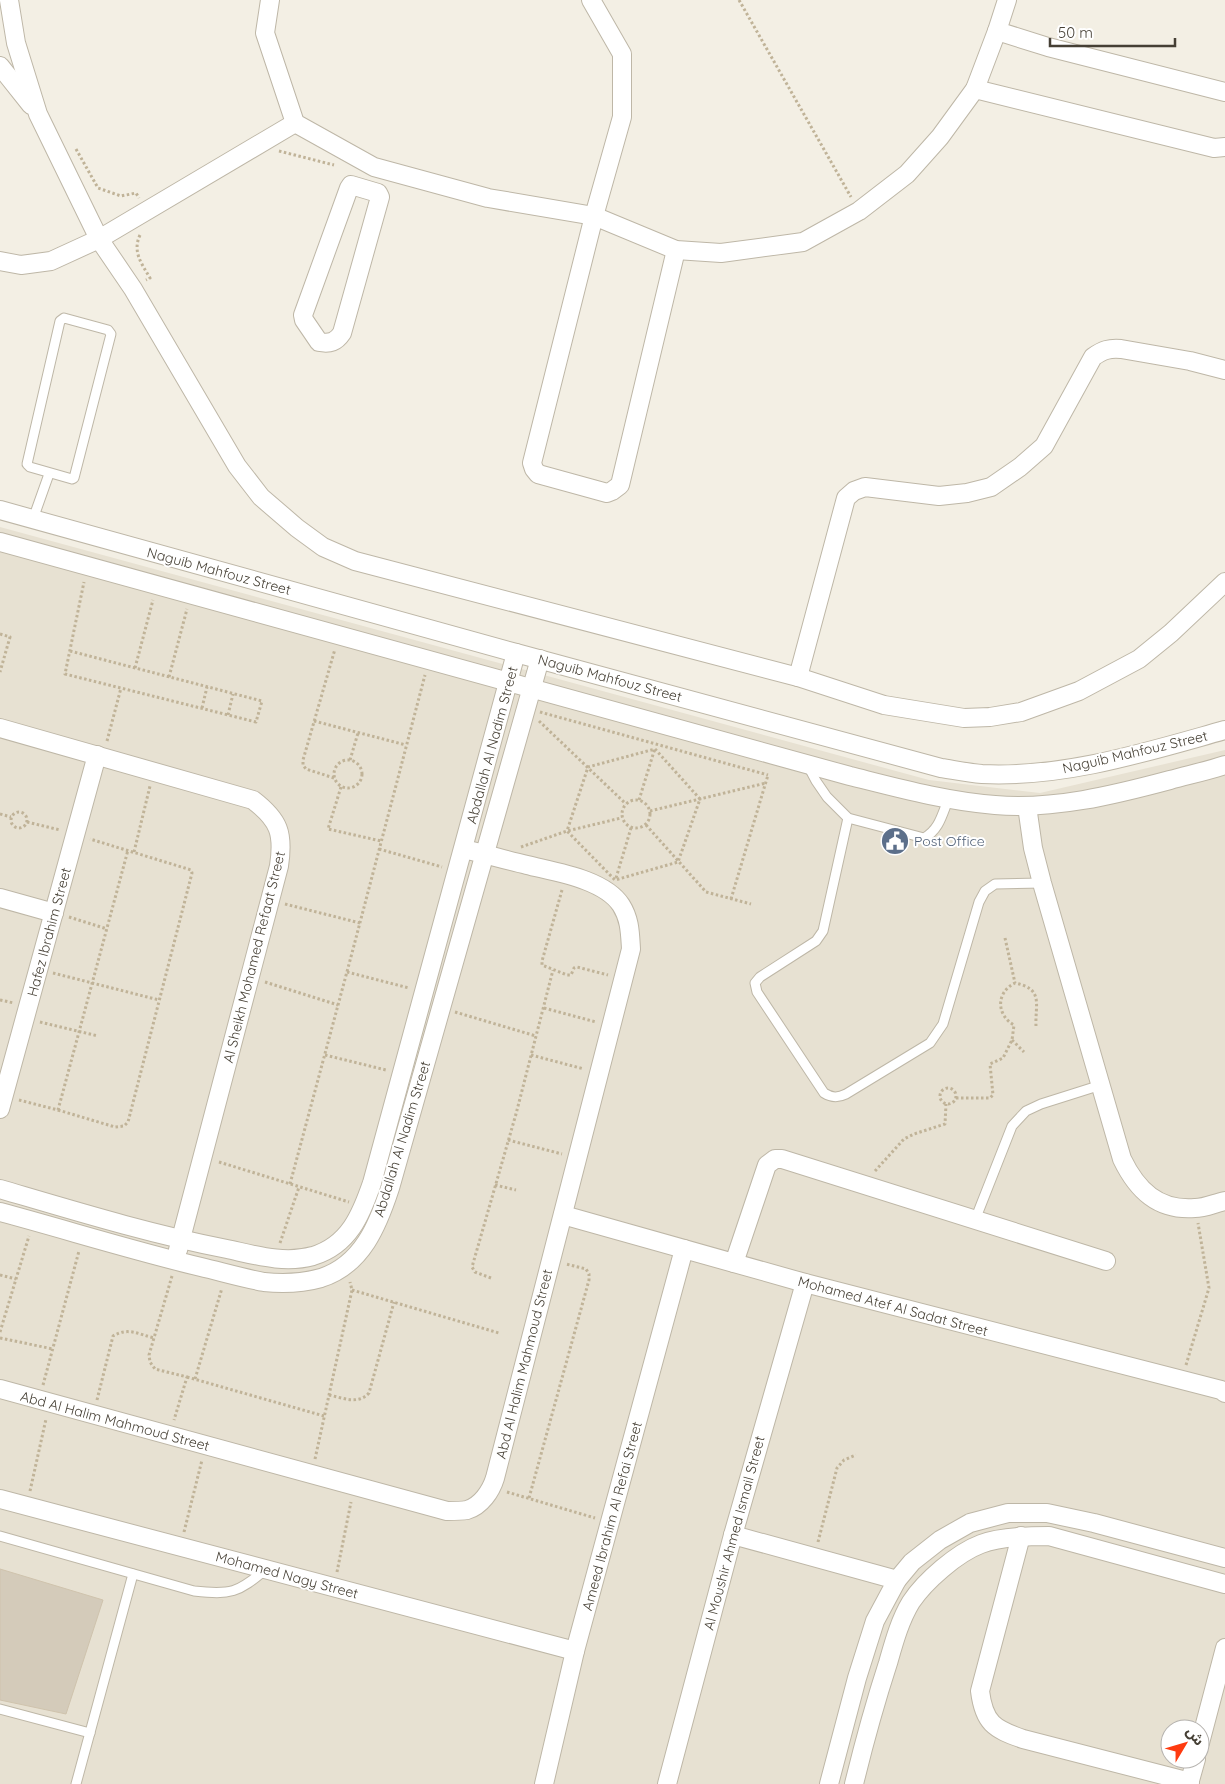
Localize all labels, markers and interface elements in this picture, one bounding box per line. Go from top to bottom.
scale bar [1050,15,1175,47]
text: 50 m [1058,23,1093,42]
street label: Naguib Mahfouz Street [145,543,293,599]
street label: Naguib Mahfouz Street [536,650,684,706]
street label: Abdallah Al Nadim Street [462,664,522,826]
street label: Naguib Mahfouz Street [1061,726,1210,777]
public building icon: Post Office [880,826,910,856]
place label: Post Office [914,832,985,850]
street label: Al Sheikh Mohamed Refaat Street [219,849,289,1065]
street label: Hafez Ibrahim Street [23,865,75,999]
street label: Abdallah Al Nadim Street [370,1059,434,1219]
street label: Abd Al Halim Mahmoud Street [492,1267,556,1461]
street label: Mohamed Atef Al Sadat Street [796,1272,990,1340]
street label: Abd Al Halim Mahmoud Street [18,1387,212,1455]
street label: Ameed Ibrahim Al Refai Street [578,1419,646,1613]
street label: Al Moushir Ahmed Ismail Street [699,1434,769,1632]
street label: Mohamed Nagy Street [214,1547,361,1603]
north arrow [1160,1719,1210,1769]
text: ش [1182,1723,1208,1749]

